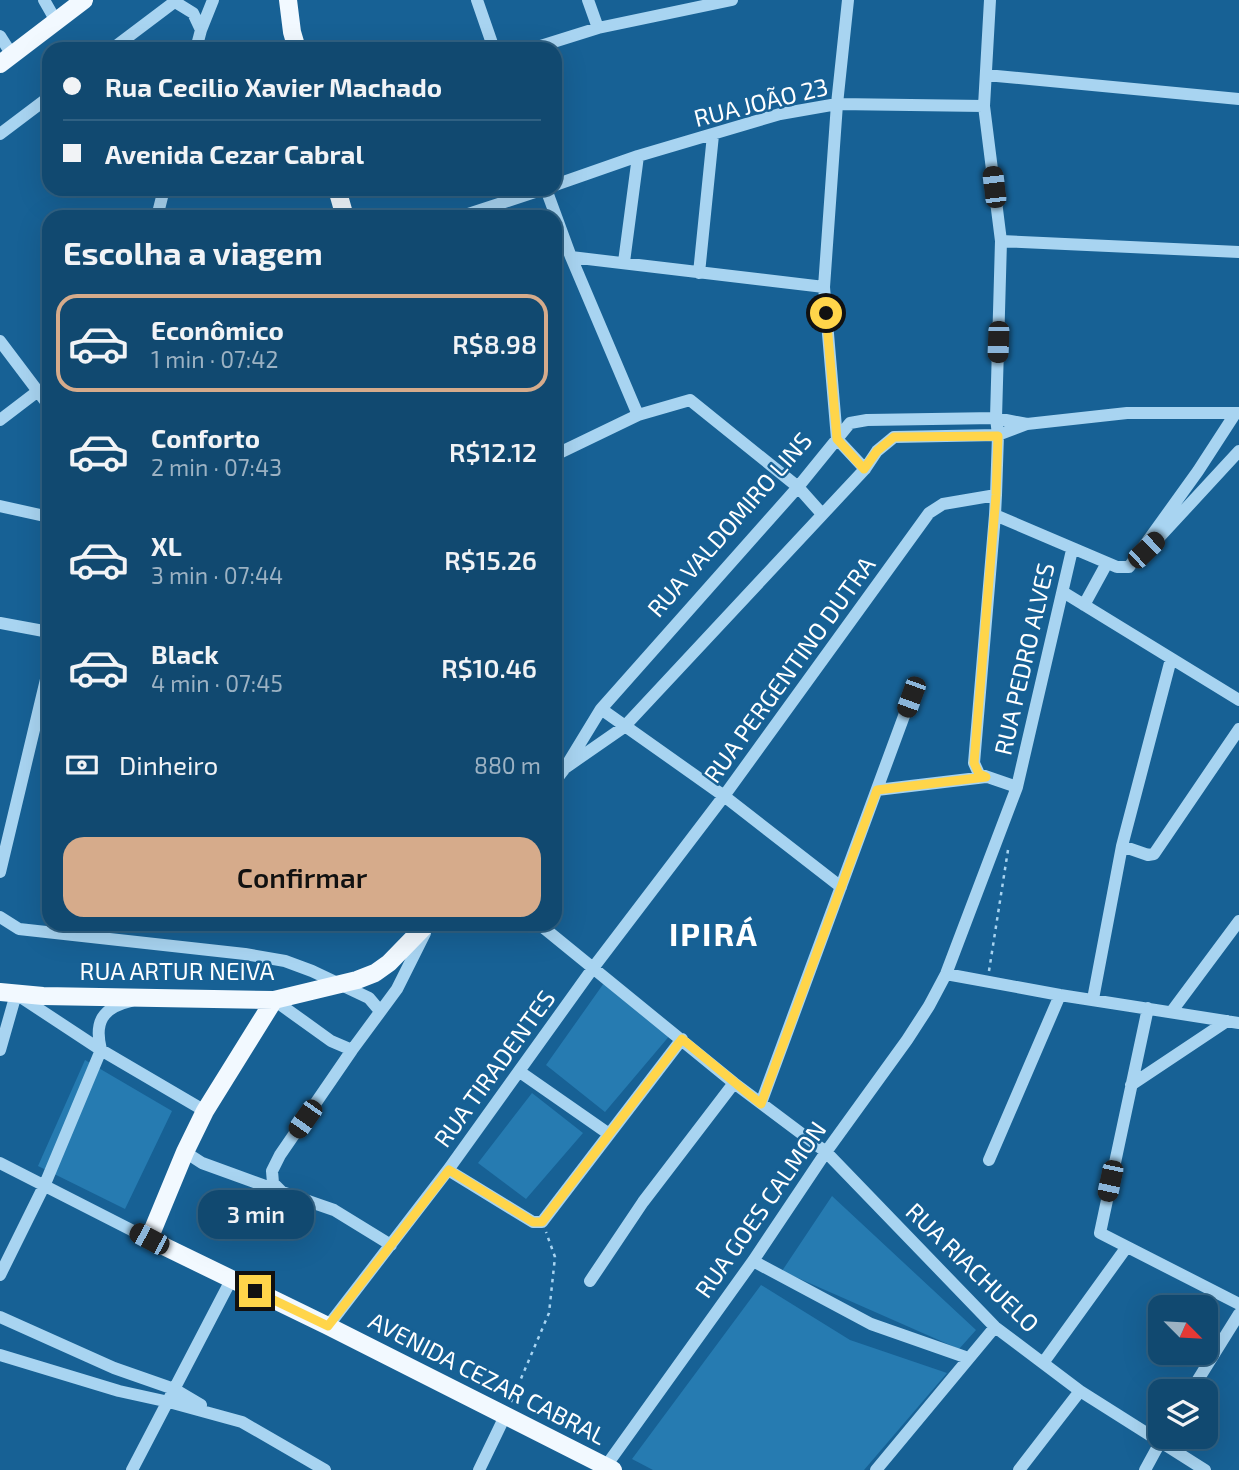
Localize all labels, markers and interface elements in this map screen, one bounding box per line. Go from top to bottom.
text: Rua Cecilio Xavier Machado [105,71,442,102]
street label: RUA JOÃO 23 [691,71,831,132]
text: Avenida Cezar Cabral [105,138,364,169]
car [982,165,1007,209]
text: Escolha a viagem [63,233,323,271]
route start [810,297,842,329]
icon: car [67,312,130,375]
text: Econômico [151,314,284,345]
car [987,321,1010,363]
text: R$8.98 [452,328,537,359]
text: 1 min · 07:42 [151,345,278,373]
icon: car [67,420,130,483]
text: Conforto [151,422,260,453]
street label: RUA VALDOMIRO LINS [641,426,817,622]
text: R$12.12 [449,436,537,467]
text: 2 min · 07:43 [151,453,282,481]
icon: car [67,528,130,591]
car [1124,528,1169,572]
text: XL [151,530,182,561]
text: R$15.26 [444,544,537,575]
street label: RUA PERGENTINO DUTRA [697,550,881,788]
street label: RUA PEDRO ALVES [987,560,1060,758]
text: 3 min · 07:44 [151,561,283,589]
icon: car [67,636,130,699]
text: Black [151,638,219,669]
text: R$10.46 [441,652,537,683]
text: 4 min · 07:45 [151,669,283,697]
car [894,674,929,720]
icon: cash [63,746,101,784]
text: Dinheiro [119,749,218,780]
text: 880 m [474,751,541,779]
button: Confirmar [63,837,541,917]
district label: IPIRÁ [669,914,759,952]
street label: RUA ARTUR NEIVA [80,956,274,985]
street label: RUA TIRADENTES [427,984,560,1152]
car [285,1096,326,1142]
street label: RUA GOES CALMON [688,1115,832,1303]
car [1096,1158,1125,1204]
callout: 3 min [197,1190,313,1238]
street label: RUA RIACHUELO [901,1196,1046,1338]
text: 3 min [227,1200,285,1228]
car [126,1220,173,1258]
route end [239,1275,271,1307]
north arrow [1148,1295,1218,1365]
map controls [1148,1295,1218,1449]
street label: AVENIDA CEZAR CABRAL [364,1305,611,1450]
button: layers [1148,1379,1218,1449]

